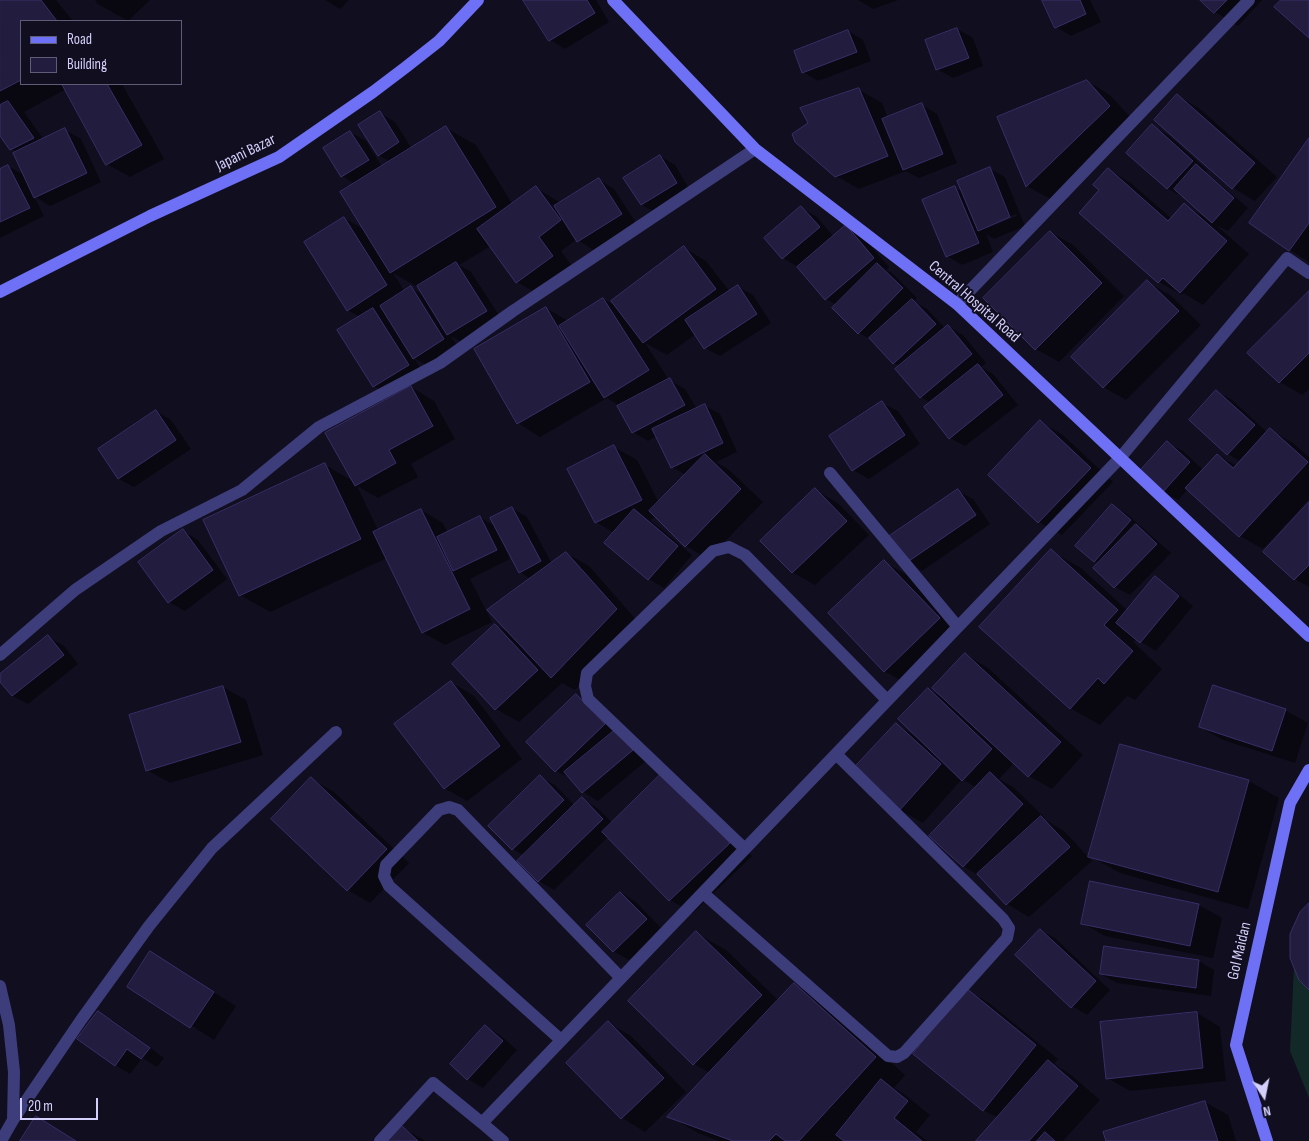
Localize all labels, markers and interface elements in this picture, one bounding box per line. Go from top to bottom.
legend [20,20,182,85]
text: Road [67,30,92,49]
text: Building [67,55,107,74]
street label: Japani Bazar [213,130,279,176]
street label: Central Hospital Road [924,257,1024,347]
street label: Gol Maidan [1224,920,1256,982]
north arrow [1239,1071,1289,1121]
scale bar [22,1088,100,1120]
text: 20 m [28,1097,53,1116]
text: N [1262,1102,1272,1120]

